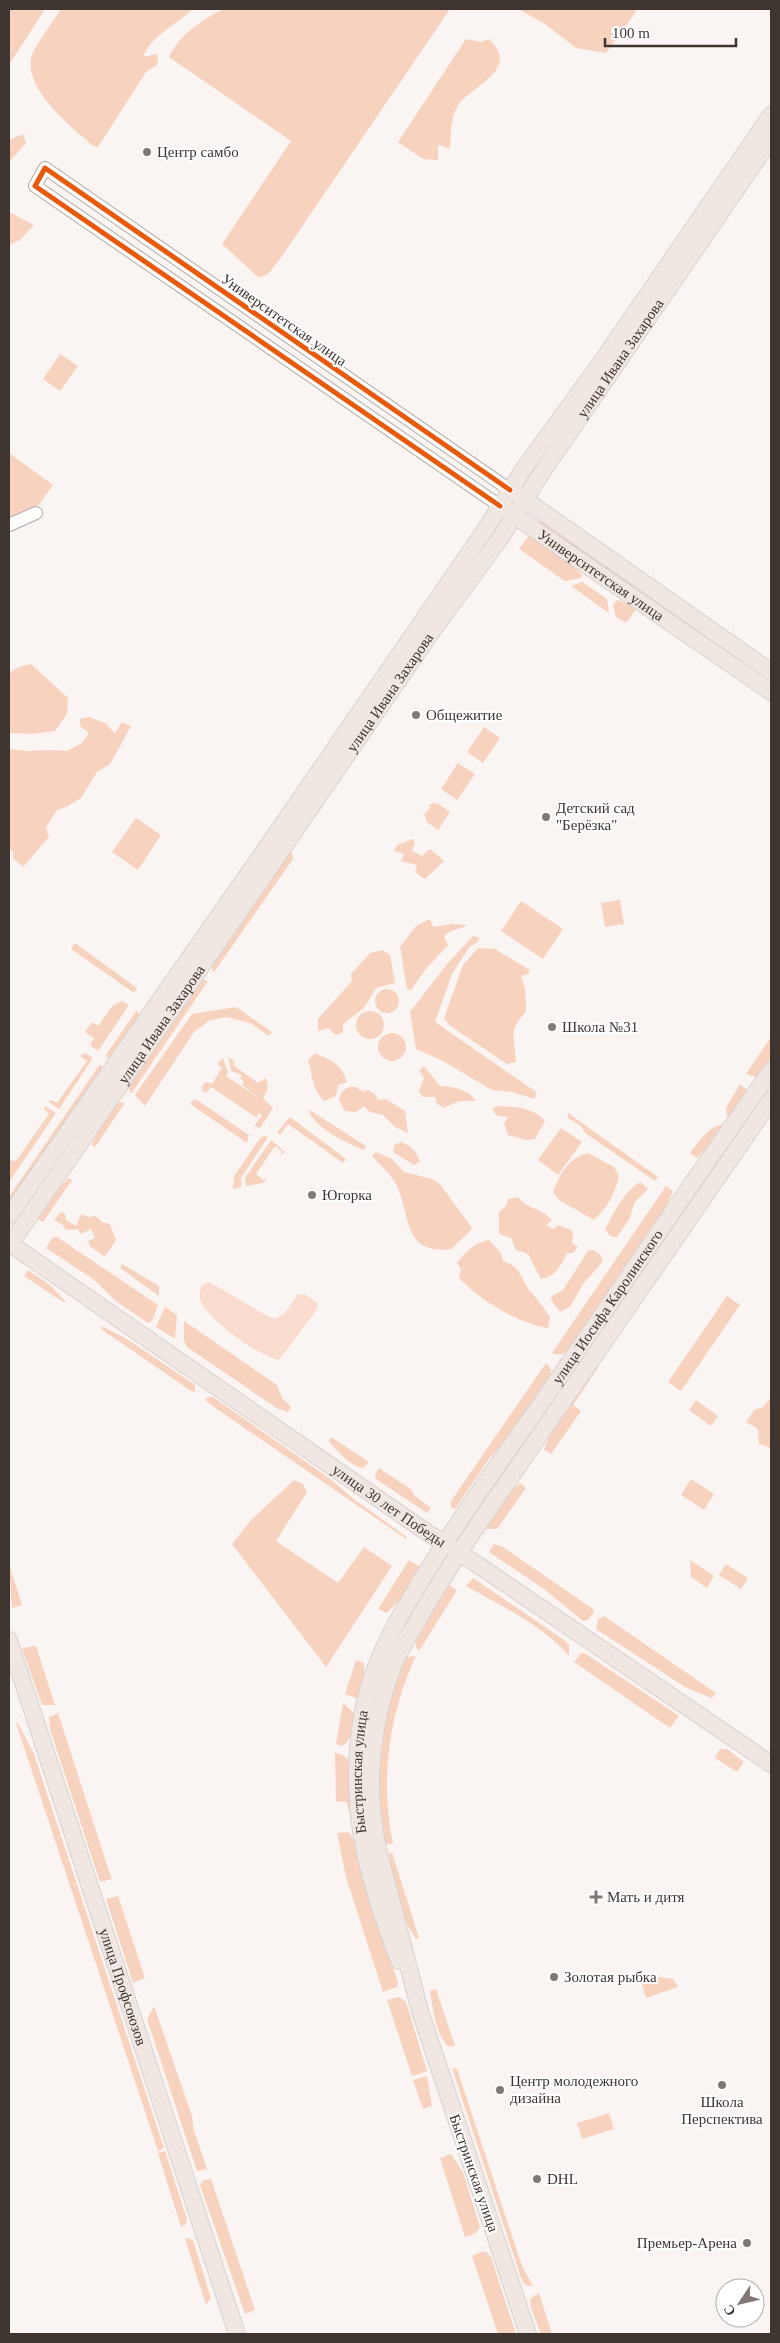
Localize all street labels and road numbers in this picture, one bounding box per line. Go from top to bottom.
street label: Университетская улица [218,271,350,370]
street label: улица Ивана Захарова [574,296,667,421]
street label: Университетская улица [535,526,667,624]
street label: улица Ивана Захарова [344,630,437,755]
street label: улица Ивана Захарова [115,962,208,1087]
street label: улица Иосифа Каролинского [549,1227,666,1387]
street label: улица 30 лет Победы [329,1461,449,1550]
street label: Быстринская улица [349,1709,371,1835]
street label: улица Профсоюзов [96,1926,150,2047]
street label: Быстринская улица [446,2112,502,2234]

